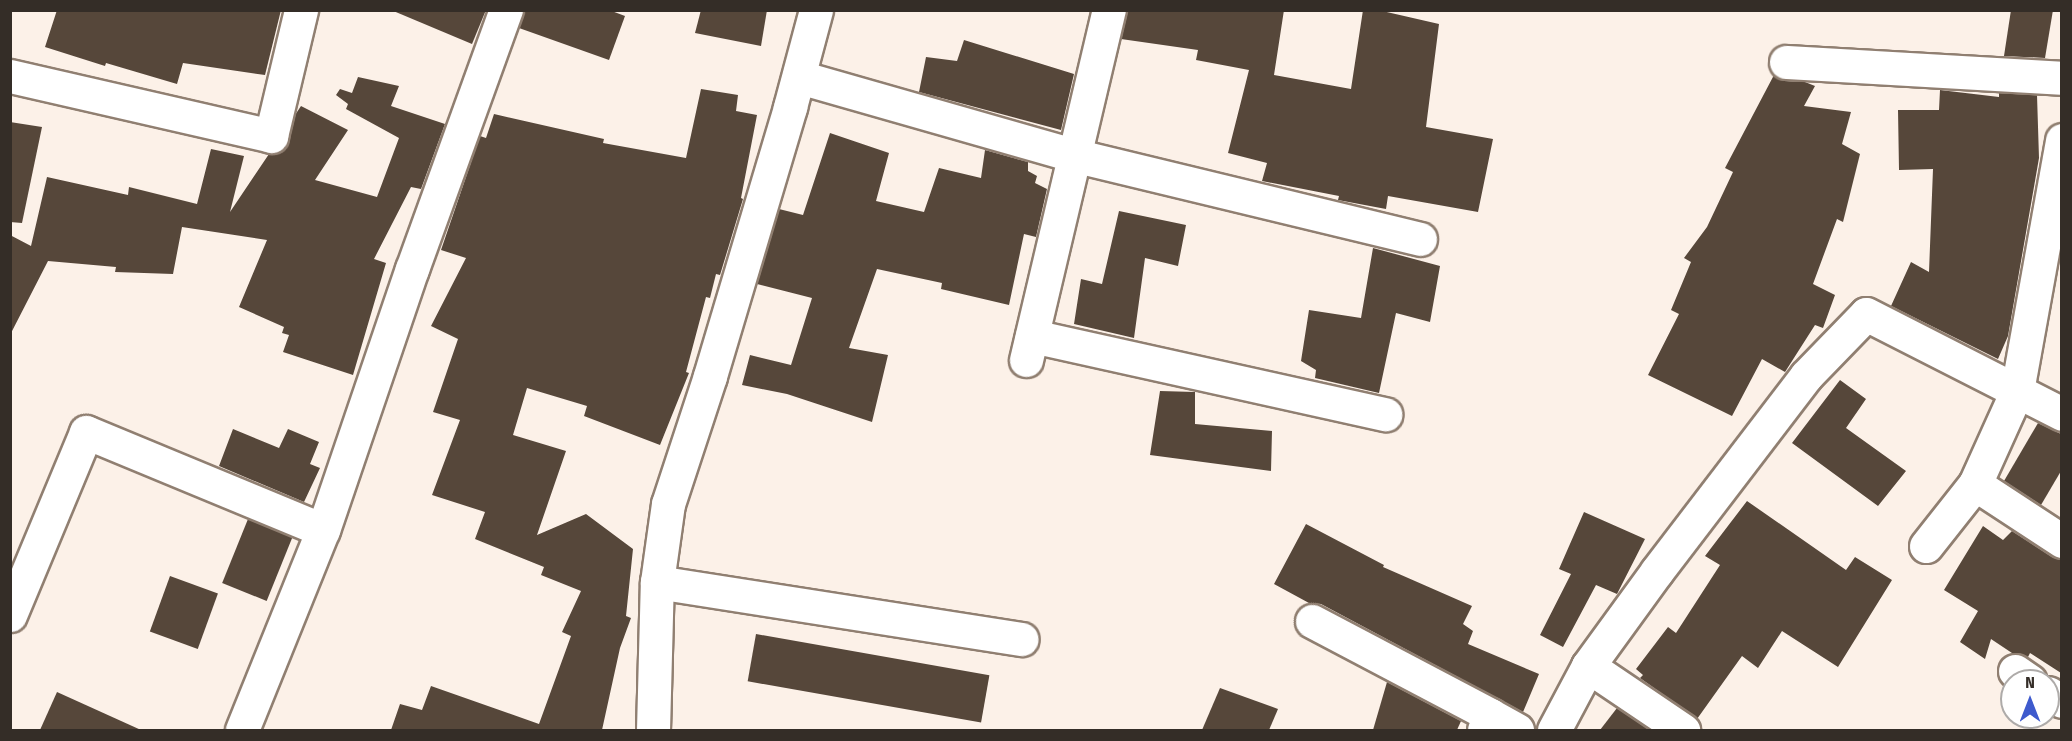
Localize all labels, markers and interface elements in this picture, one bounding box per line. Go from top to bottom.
north arrow [2000,669,2060,729]
text: N [2025,673,2035,692]

